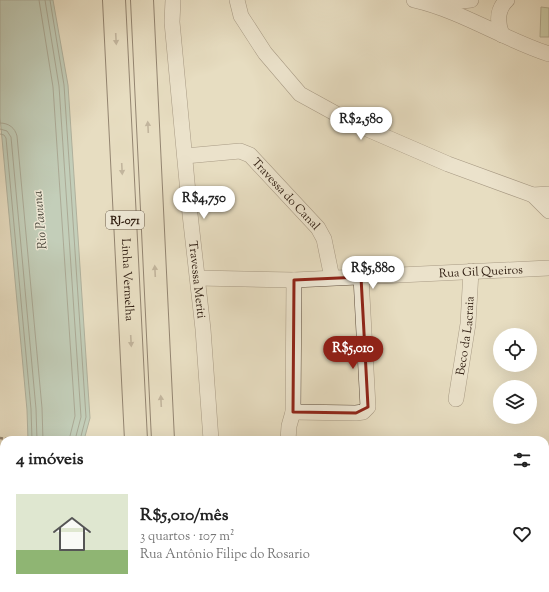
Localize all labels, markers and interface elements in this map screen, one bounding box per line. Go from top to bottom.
one-way arrow [112,33,119,45]
pin: R$2,580 [324,107,398,141]
text: R$2,580 [339,111,383,129]
one-way arrow [145,121,152,133]
street label: Travessa do Canal [247,154,324,235]
one-way arrow [119,163,126,175]
pin: R$4,750 [167,186,241,220]
water label: Rio Pavuna [29,189,53,250]
text: R$4,750 [182,190,226,208]
road number: RJ-071 [106,211,144,229]
street label: Linha Vermelha [116,238,138,322]
street label: Travessa Meriti [183,240,210,320]
pin: R$5,880 [336,256,410,290]
text: R$5,880 [351,260,395,278]
street label: Rua Gil Queiros [438,261,524,283]
one-way arrow [152,265,159,277]
street label: Beco da Lacraia [452,295,480,377]
map controls [493,328,537,424]
button: locate [493,328,537,372]
one-way arrow [128,335,135,347]
pin: R$5,010 [316,336,390,370]
text: R$5,010 [332,340,374,358]
button: layers [493,380,537,424]
one-way arrow [158,395,165,407]
text: 4 imóveis [16,448,84,472]
icon: filters [511,449,533,471]
text: R$5,010/mês [140,504,228,528]
icon: home [48,510,96,558]
icon: heart [511,523,533,545]
text: 3 quartos · 107 m² [140,528,234,546]
text: Rua Antônio Filipe do Rosario [140,546,310,564]

